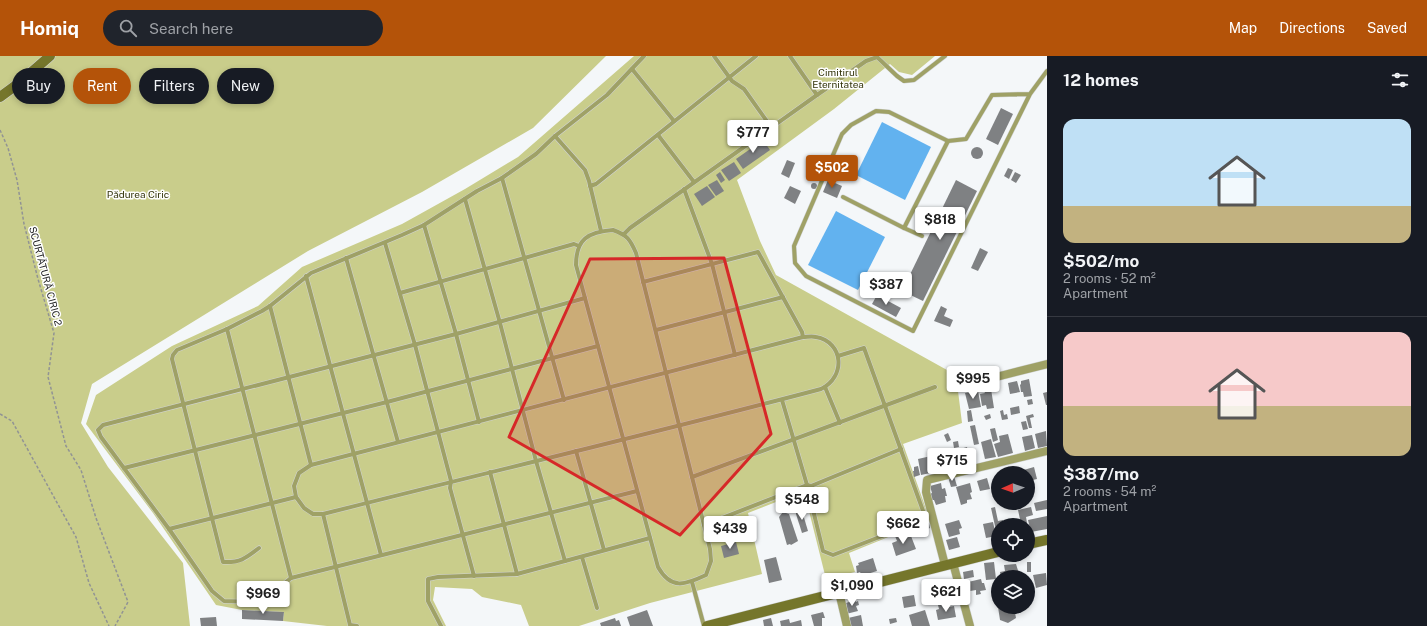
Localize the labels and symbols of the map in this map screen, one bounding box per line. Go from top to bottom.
park label: Cimitirul Eternitatea [812,66,864,90]
pin: $777 [729,120,777,154]
pin: $502 [808,155,856,189]
park label: Pădurea Ciric [107,188,169,200]
pin: $818 [916,207,964,241]
street label: SCURTĂTURĂ CIRIC 2 [27,225,65,327]
pin: $387 [862,272,910,306]
pin: $995 [949,366,997,400]
pin: $715 [928,448,976,482]
north arrow [991,466,1035,510]
pin: $548 [778,487,826,521]
pin: $662 [879,511,927,545]
pin: $439 [706,516,754,550]
pin: $1,090 [819,573,885,607]
pin: $621 [922,579,970,613]
pin: $969 [239,581,287,615]

